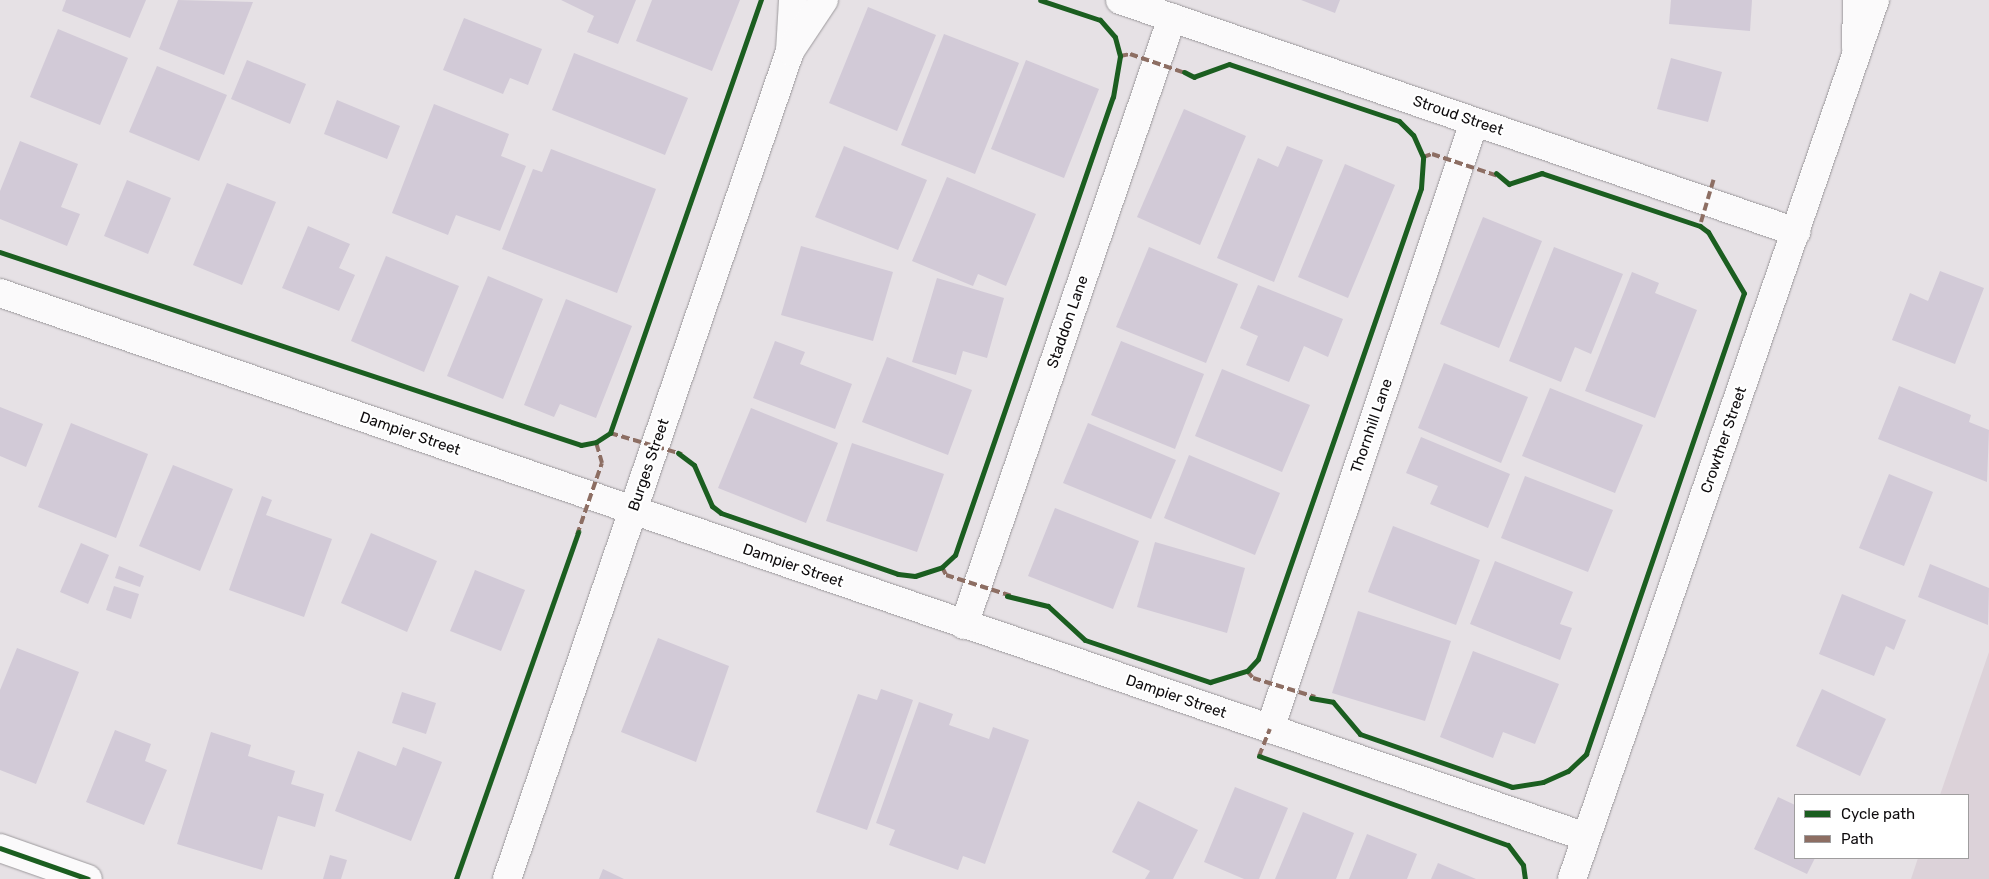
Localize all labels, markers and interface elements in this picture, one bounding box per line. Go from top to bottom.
street label: Stroud Street [1410,92,1506,140]
street label: Staddon Lane [1044,273,1092,371]
street label: Thornhill Lane [1347,376,1397,476]
street label: Crowther Street [1697,384,1751,496]
street label: Dampier Street [357,408,463,460]
street label: Burges Street [625,416,673,514]
street label: Dampier Street [740,540,846,592]
street label: Dampier Street [1123,671,1229,723]
legend [1794,794,1969,859]
text: Cycle path [1841,805,1915,823]
text: Path [1841,830,1874,848]

